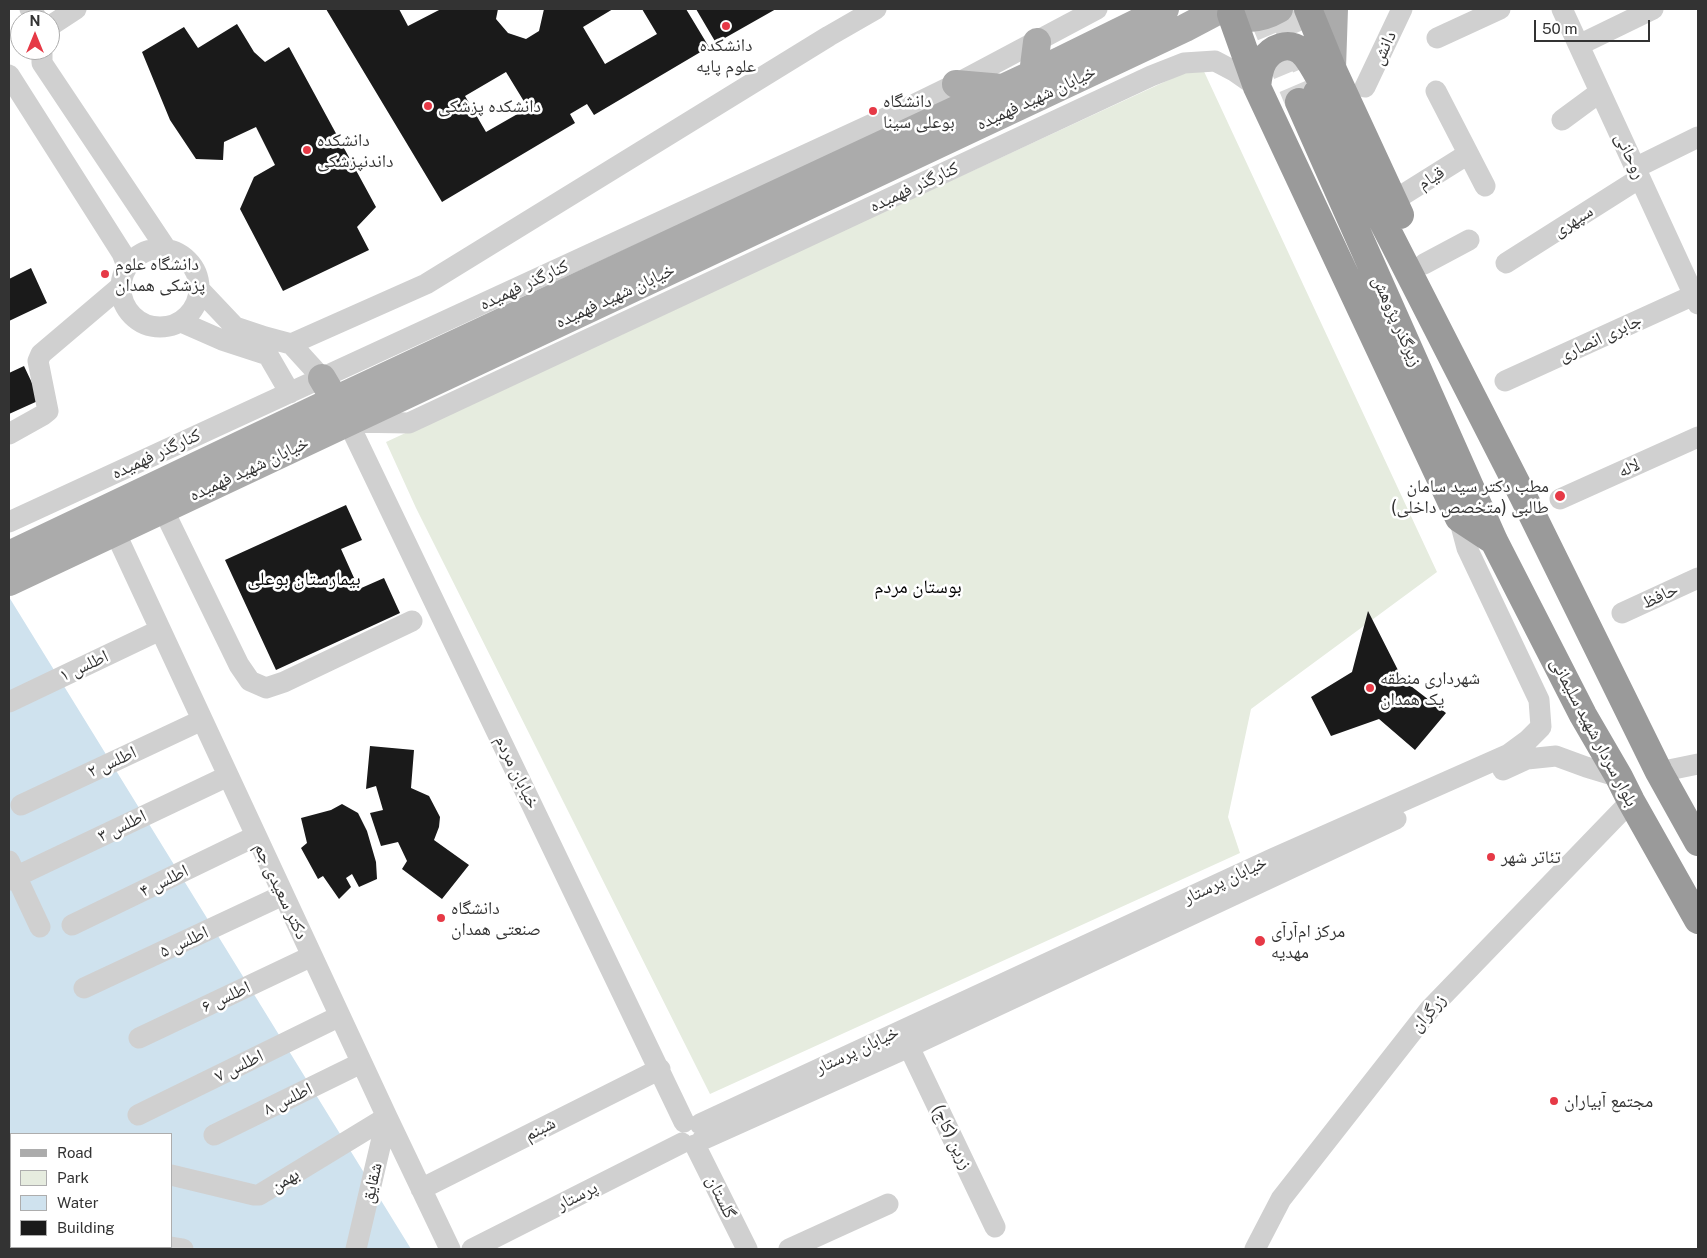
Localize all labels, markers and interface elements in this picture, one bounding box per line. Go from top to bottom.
north arrow [10,10,60,60]
scale bar [1537,10,1653,42]
text: N [30,13,40,29]
marker: دانشکده علوم پایه [720,20,732,32]
text: 50 m [1542,20,1577,37]
street label: دانش [1367,28,1401,68]
place label: دانشکده علوم پایه [696,34,756,76]
street label: خیابان شهید فهمیده [973,61,1099,135]
place label: دانشگاه بوعلی سینا [883,90,955,132]
place label: دانشکده پزشکی [438,95,541,117]
marker: دانشکده پزشکی [422,100,434,112]
marker: دانشگاه بوعلی سینا [867,105,879,117]
place label: دانشکده داندنپزشکی [317,129,393,172]
street label: روحانی [1610,129,1650,183]
marker: دانشکده داندنپزشکی [301,144,313,156]
street label: کنارگذر فهمیده [866,157,962,217]
street label: قیام [1414,162,1448,194]
street label: سپهری [1549,200,1597,242]
place label: دانشگاه علوم پزشکی همدان [115,253,205,296]
street label: کنارگذر فهمیده [476,255,572,315]
street label: خیابان شهید فهمیده [552,259,678,333]
marker: دانشگاه علوم پزشکی همدان [99,268,111,280]
street label: زیرگذر پژوهش [1367,272,1427,370]
street label: جابری انصاری [1555,309,1645,367]
street label: کنارگذر فهمیده [108,424,204,484]
street label: خیابان شهید فهمیده [186,432,312,506]
street label: لاله [1615,454,1643,482]
place label: مطب دکتر سید سامان طالبی (متخصص داخلی) [1391,475,1549,518]
marker: مطب دکتر سید سامان طالبی (متخصص داخلی) [1553,489,1567,503]
district label: بیمارستان بوعلی [247,568,361,590]
district label: بوستان مردم [874,576,962,598]
street label: حافظ [1638,578,1682,614]
street label: اطلس ۱ [56,645,112,687]
street label: بلوار سردار شهید سلیمانی [1546,654,1642,810]
place label: شهرداری منطقه یک همدان [1380,667,1480,710]
marker: شهرداری منطقه یک همدان [1364,682,1376,694]
street label: خیابان مردم [490,732,544,812]
street label: اطلس ۲ [84,741,140,783]
street label: اطلس ۳ [94,805,150,847]
street label: دکتر سعیدی جم [249,839,313,943]
place label: تئاتر شهر [1501,846,1561,868]
street label: خیابان پرستار [1180,851,1270,909]
marker: تئاتر شهر [1485,851,1497,863]
street label: اطلس ۴ [136,860,192,902]
place label: دانشگاه صنعتی همدان [451,897,541,940]
marker: دانشگاه صنعتی همدان [435,912,447,924]
place label: مرکز ام‌آر‌آی مهدیه [1271,920,1345,962]
street label: اطلس ۵ [156,921,212,963]
marker: مرکز ام‌آر‌آی مهدیه [1253,934,1267,948]
street label: اطلس ۶ [198,976,254,1018]
street label: زرگران [1406,990,1450,1036]
street label: خیابان پرستار [812,1021,902,1079]
street label: اطلس ۷ [211,1045,267,1087]
street label: اطلس ۸ [260,1078,316,1120]
place label: مجتمع آبیاران [1564,1090,1653,1112]
marker: مجتمع آبیاران [1548,1095,1560,1107]
street label: زرین (کاج) [927,1101,977,1173]
street label: شبنم [521,1112,559,1146]
legend [10,1133,172,1248]
text: Road [57,1144,93,1161]
street label: شقایق [357,1161,387,1205]
street label: بهمن [267,1163,303,1197]
text: Park [57,1169,89,1186]
street label: گلستان [701,1172,741,1222]
street label: پرستار [553,1177,601,1215]
text: Water [57,1194,99,1211]
text: Building [57,1219,115,1236]

